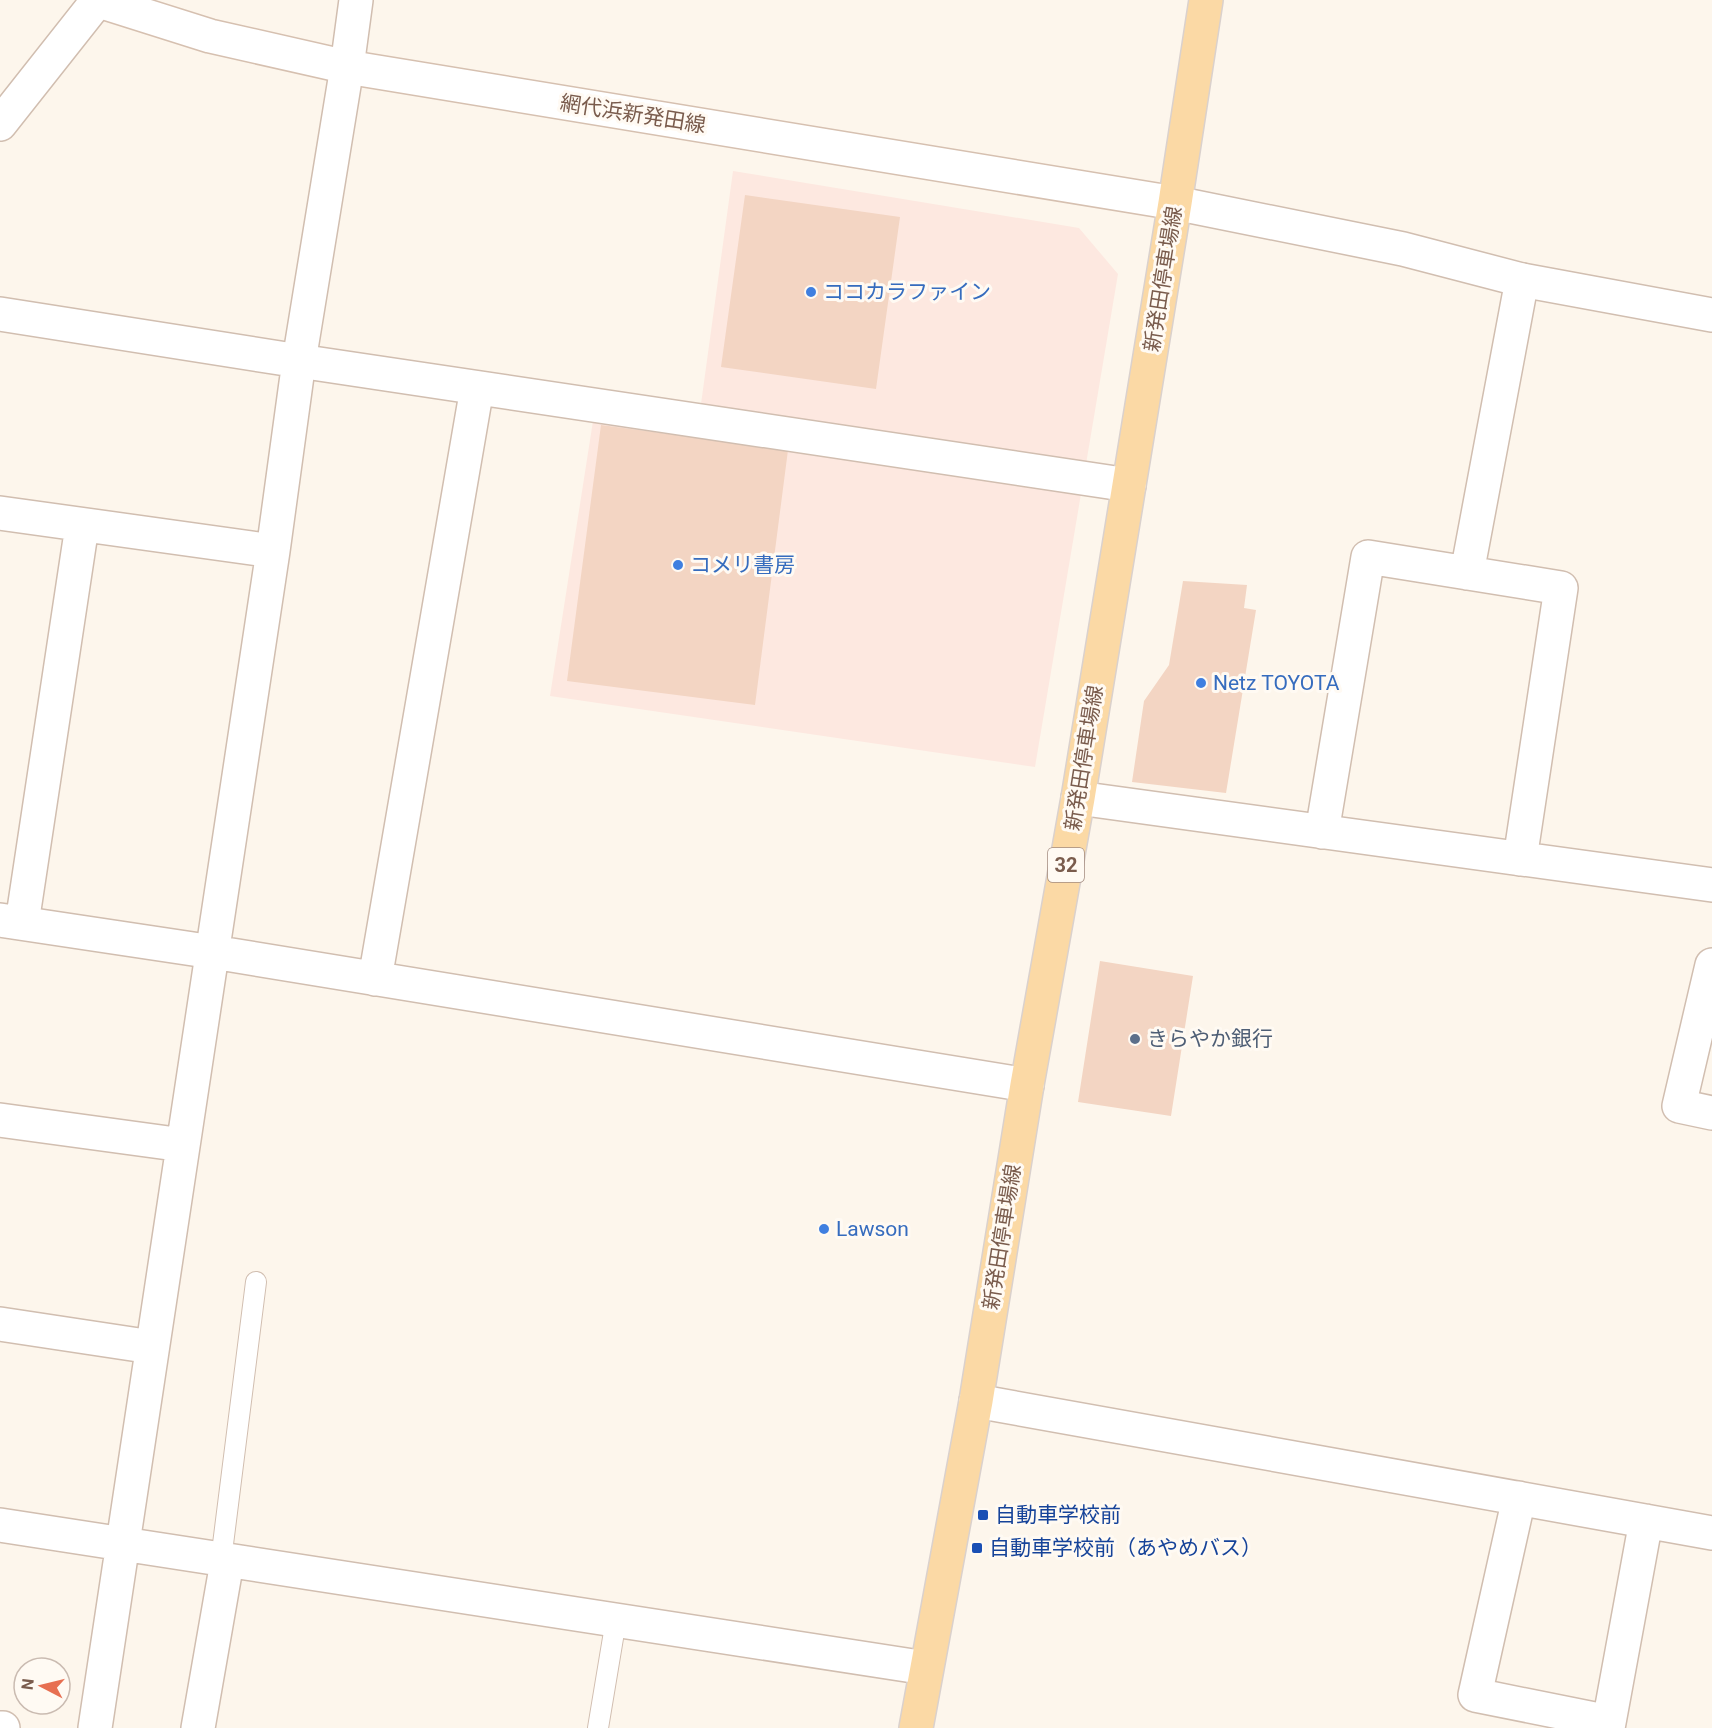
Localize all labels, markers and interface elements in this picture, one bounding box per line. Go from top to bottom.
street label: 網代浜新発田線 [559,91,707,137]
street label: 新発田停車場線 [1140,205,1186,353]
place label: ココカラファイン [823,280,991,304]
marker: ココカラファイン [804,285,818,299]
place label: コメリ書房 [690,553,795,577]
marker: コメリ書房 [671,558,685,572]
place label: Netz TOYOTA [1213,671,1340,695]
marker: Netz TOYOTA [1194,676,1208,690]
street label: 新発田停車場線 [1061,684,1107,832]
road number: 32 [1048,848,1084,882]
place label: きらやか銀行 [1147,1027,1273,1051]
marker: きらやか銀行 [1128,1032,1142,1046]
street label: 新発田停車場線 [979,1163,1025,1311]
place label: Lawson [836,1217,909,1241]
marker: Lawson [817,1222,831,1236]
place label: 自動車学校前 [995,1503,1121,1527]
marker: 自動車学校前 [976,1508,990,1522]
place label: 自動車学校前（あやめバス） [989,1536,1262,1560]
marker: 自動車学校前（あやめバス） [970,1541,984,1555]
north arrow [12,1656,72,1716]
text: N [17,1677,38,1691]

